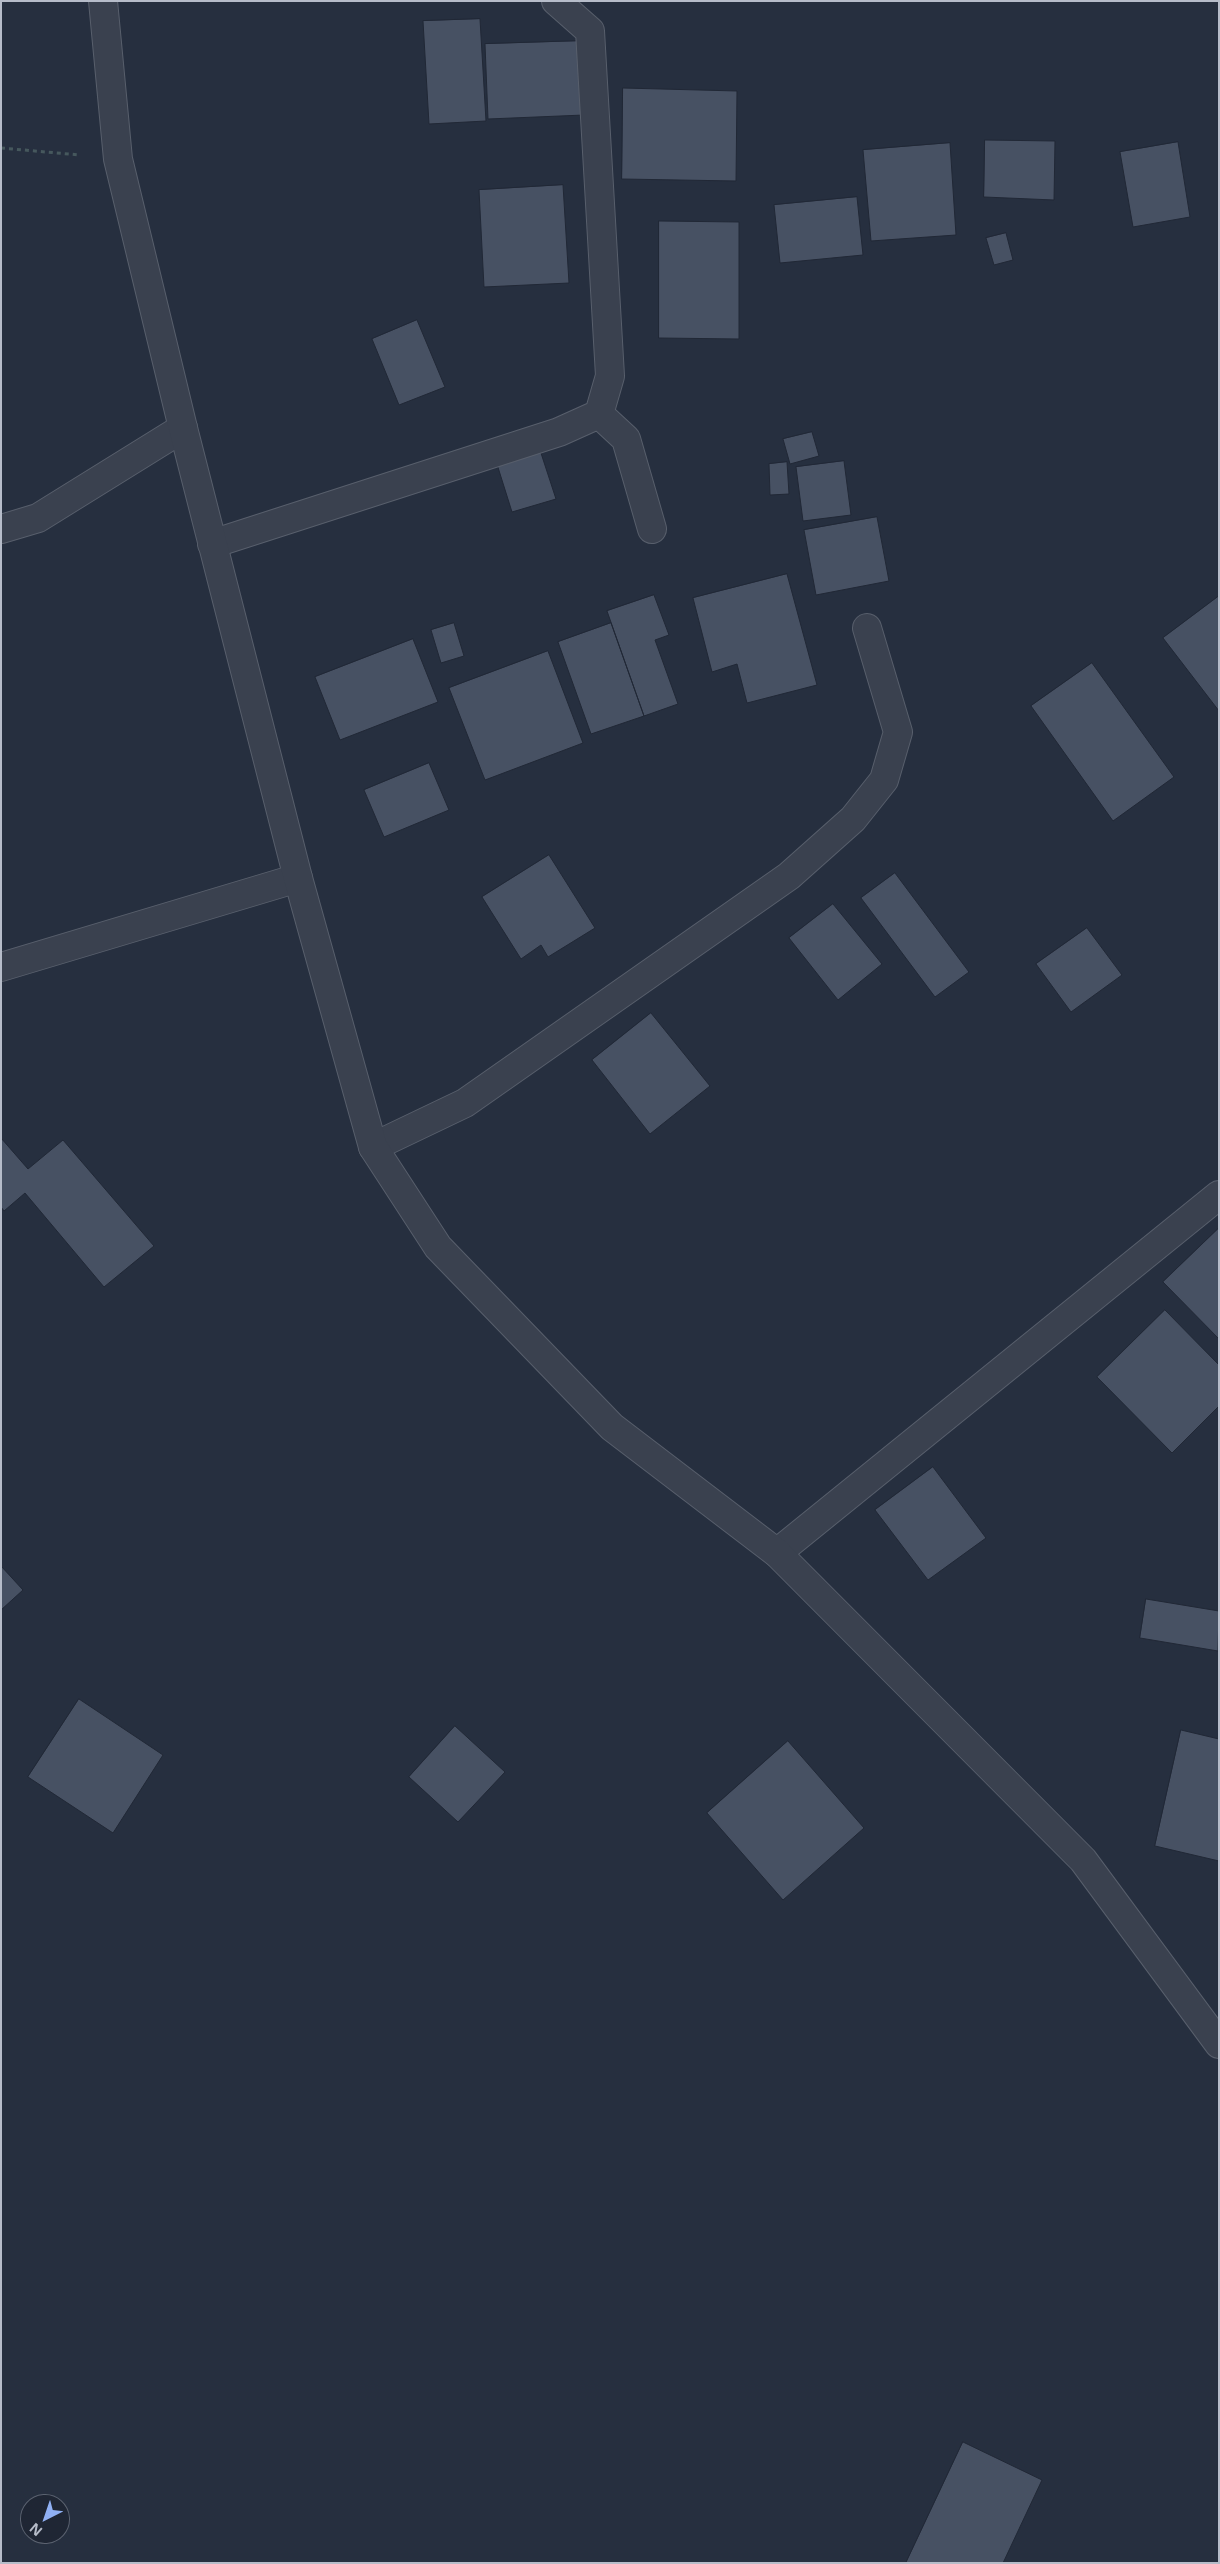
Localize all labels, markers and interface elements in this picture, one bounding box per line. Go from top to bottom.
north arrow [20,2494,70,2544]
text: N [25,2519,46,2541]

